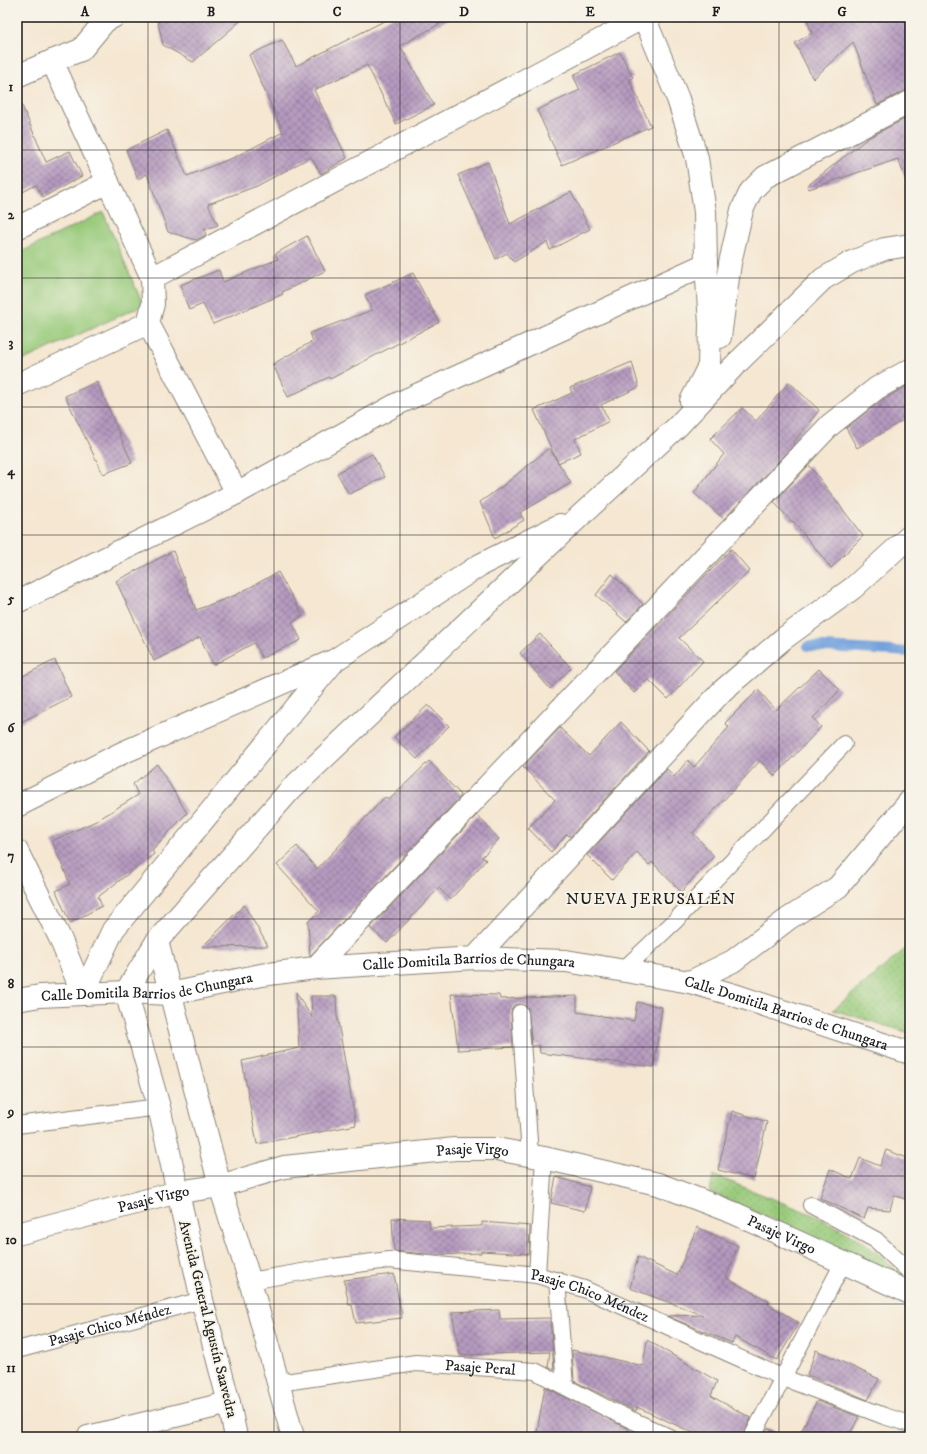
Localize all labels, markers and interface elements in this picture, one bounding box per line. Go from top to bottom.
text: A [80,4,90,20]
text: B [207,4,215,20]
text: C [333,4,342,20]
text: D [459,4,469,20]
text: E [585,4,595,20]
text: F [712,4,721,20]
text: G [837,4,847,20]
text: 1 [9,79,14,95]
text: 2 [8,207,15,223]
text: 3 [9,335,14,351]
text: 4 [6,463,15,480]
text: 5 [7,591,15,607]
text: 6 [8,720,16,736]
text: 7 [8,848,15,864]
district label: NUEVA JERUSALÉN [566,889,736,909]
street label: Calle Domitila Barrios de Chungara [362,949,577,975]
street label: Calle Domitila Barrios de Chungara [41,967,255,1005]
street label: Calle Domitila Barrios de Chungara [683,972,891,1055]
text: 8 [8,976,15,992]
text: 9 [7,1104,14,1120]
street label: Pasaje Virgo [435,1139,511,1161]
street label: Pasaje Virgo [116,1181,190,1217]
street label: Pasaje Virgo [745,1211,819,1258]
street label: Avenida General Agustín Saavedra [174,1218,242,1420]
text: 10 [5,1232,17,1248]
street label: Pasaje Chico Méndez [530,1265,653,1327]
street label: Pasaje Chico Méndez [46,1299,173,1351]
street label: Pasaje Peral [444,1355,517,1379]
text: 11 [6,1360,16,1376]

